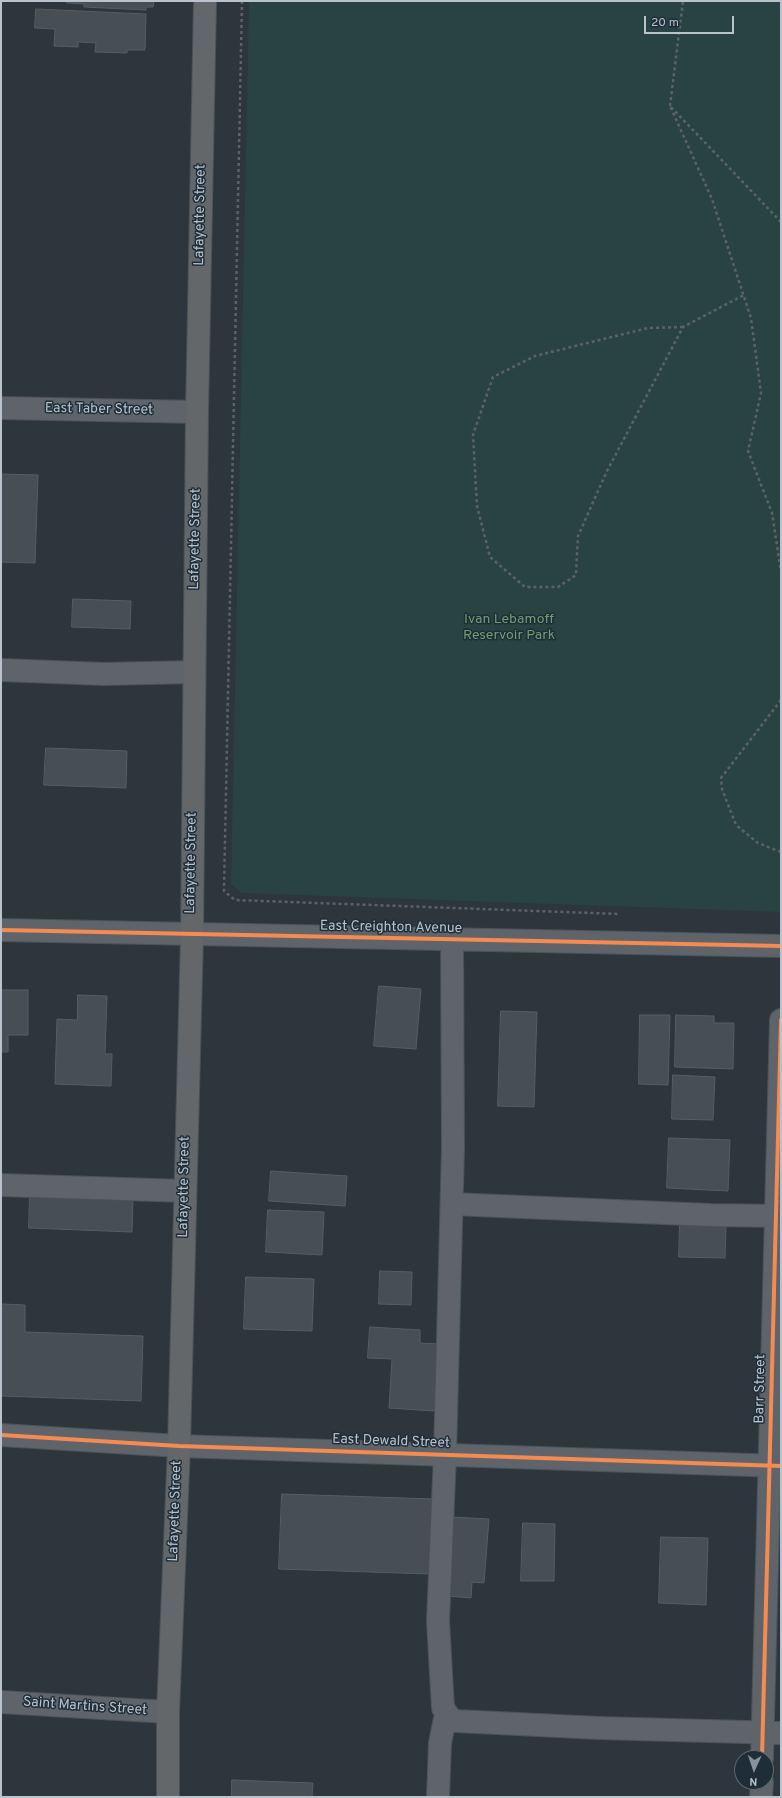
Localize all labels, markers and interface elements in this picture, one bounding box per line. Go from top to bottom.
scale bar [646,8,736,34]
text: 20 m [651,15,679,31]
street label: Lafayette Street [192,164,210,266]
street label: East Taber Street [45,401,153,419]
street label: Lafayette Street [187,488,205,590]
park label: Ivan Lebamoff Reservoir Park [463,612,555,644]
street label: Lafayette Street [183,812,201,914]
street label: East Creighton Avenue [320,918,462,938]
street label: Lafayette Street [176,1136,194,1238]
street label: Barr Street [752,1354,770,1424]
street label: East Dewald Street [332,1432,450,1452]
street label: Lafayette Street [166,1460,186,1562]
street label: Saint Martins Street [22,1694,148,1720]
north arrow [734,1750,774,1790]
text: N [749,1774,758,1788]

